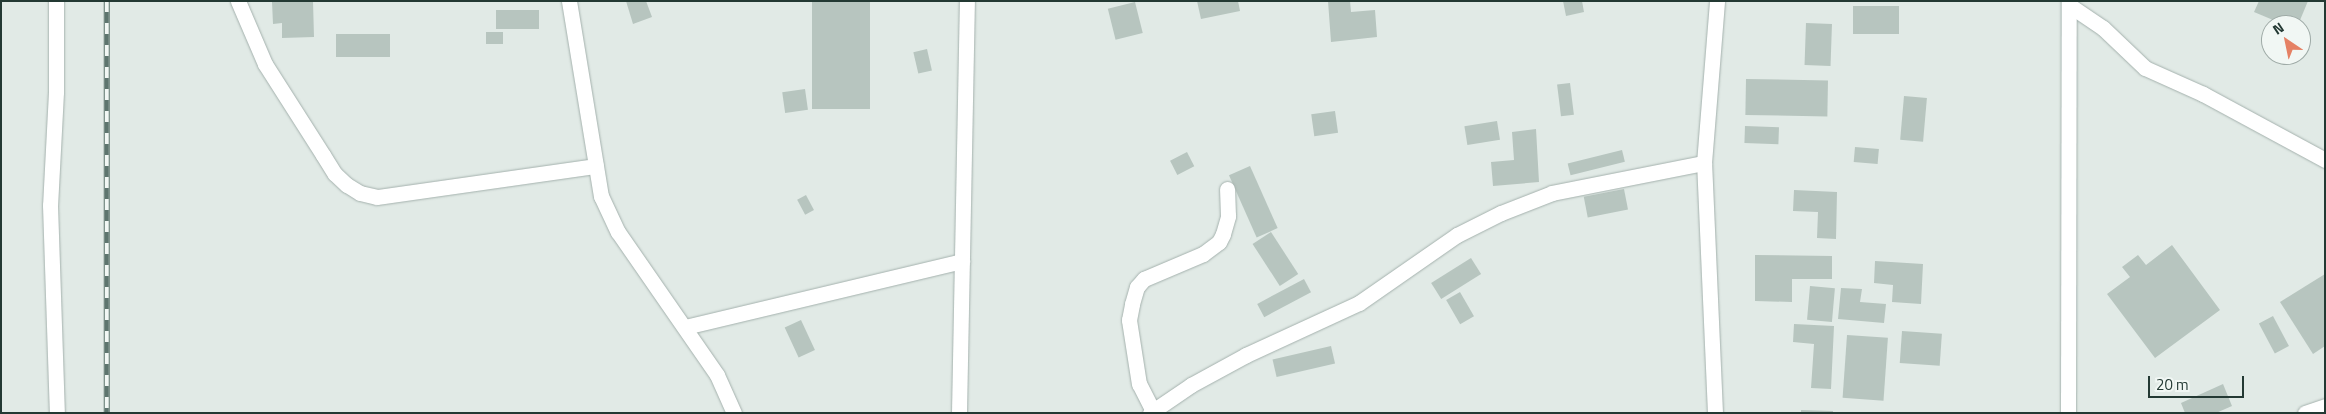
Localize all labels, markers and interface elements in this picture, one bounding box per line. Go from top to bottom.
north arrow [2261,15,2311,65]
text: N [2268,17,2288,39]
scale bar [2151,366,2247,398]
text: 20 m [2156,373,2189,396]

